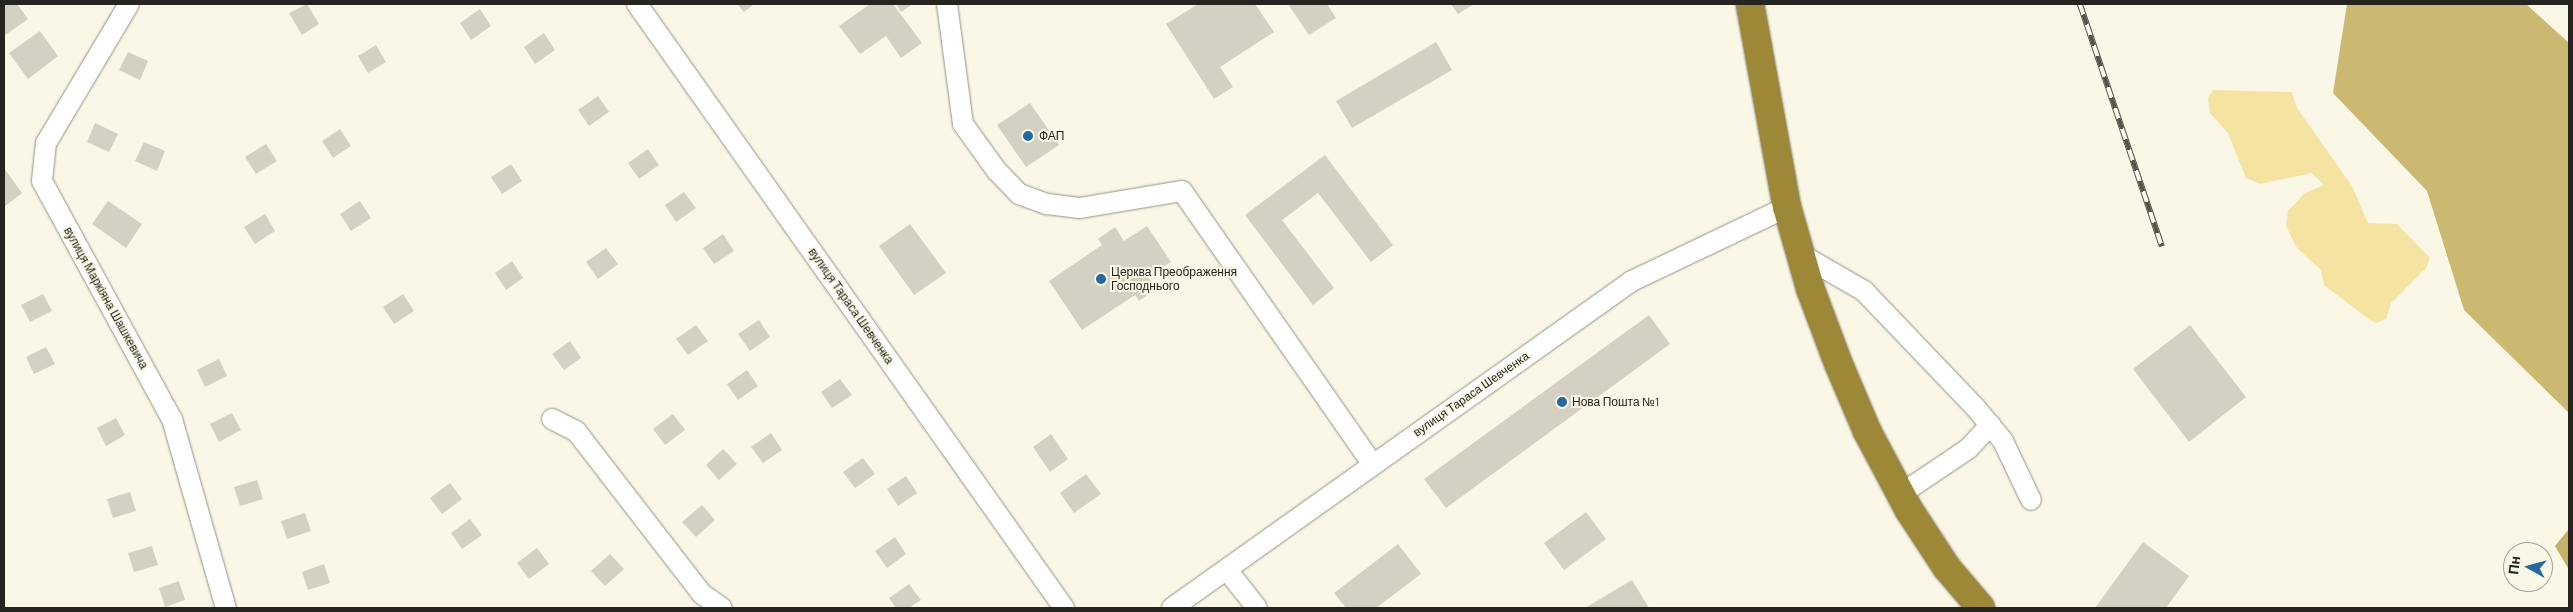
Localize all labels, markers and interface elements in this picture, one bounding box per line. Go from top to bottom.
marker: ФАП [1021,129,1035,143]
place label: ФАП [1039,129,1064,143]
street label: вулиця Маркіяна Шашкевича [61,224,151,372]
street label: вулиця Тараса Шевченка [805,245,897,367]
place label: Церква Преображення Господнього [1111,265,1237,293]
marker: Церква Преображення Господнього [1095,273,1107,285]
street label: вулиця Тараса Шевченка [1410,348,1532,440]
place label: Нова Пошта №1 [1572,395,1659,409]
marker: Нова Пошта №1 [1556,396,1568,408]
north arrow [2503,542,2553,592]
text: Пн [2504,555,2523,575]

